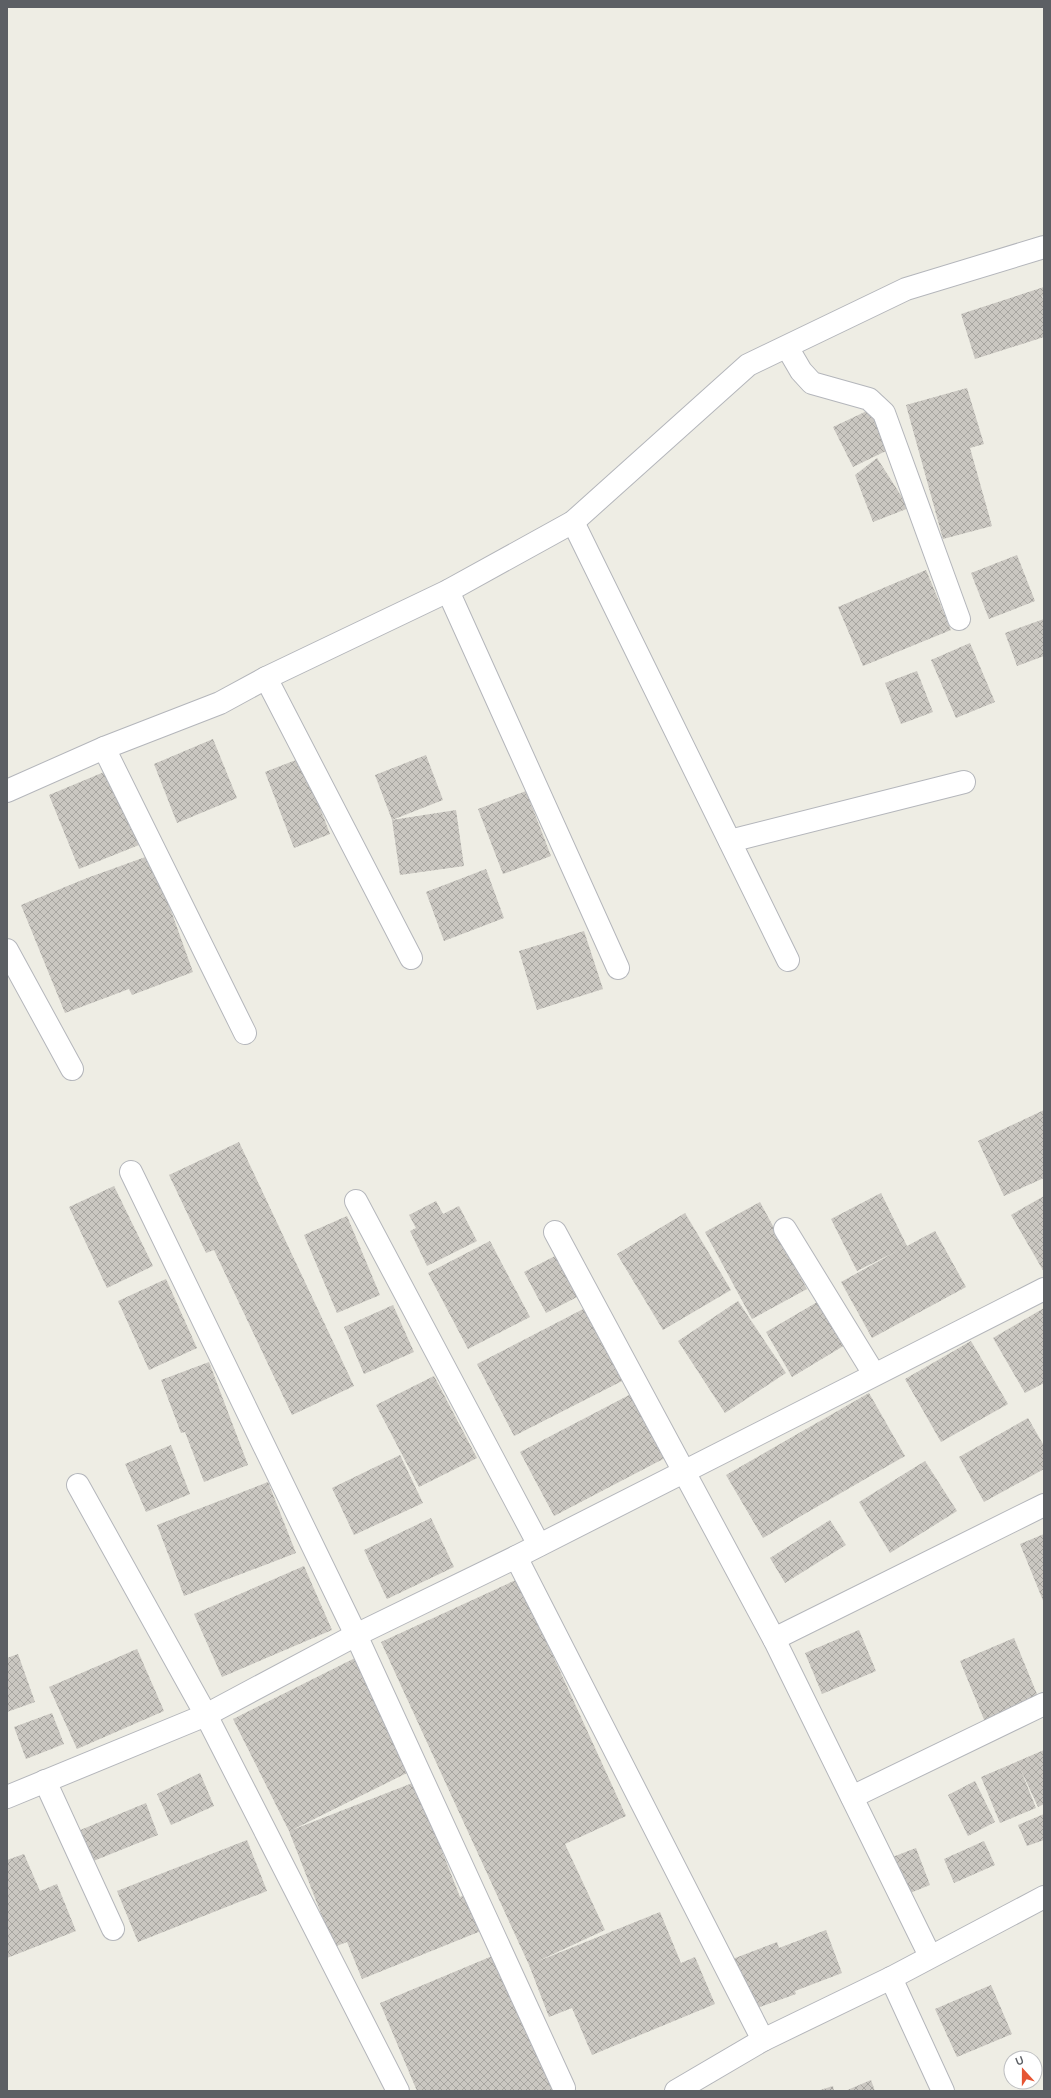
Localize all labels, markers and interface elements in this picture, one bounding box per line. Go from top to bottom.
north arrow [1003,2050,1043,2090]
text: U [1013,2053,1026,2069]

